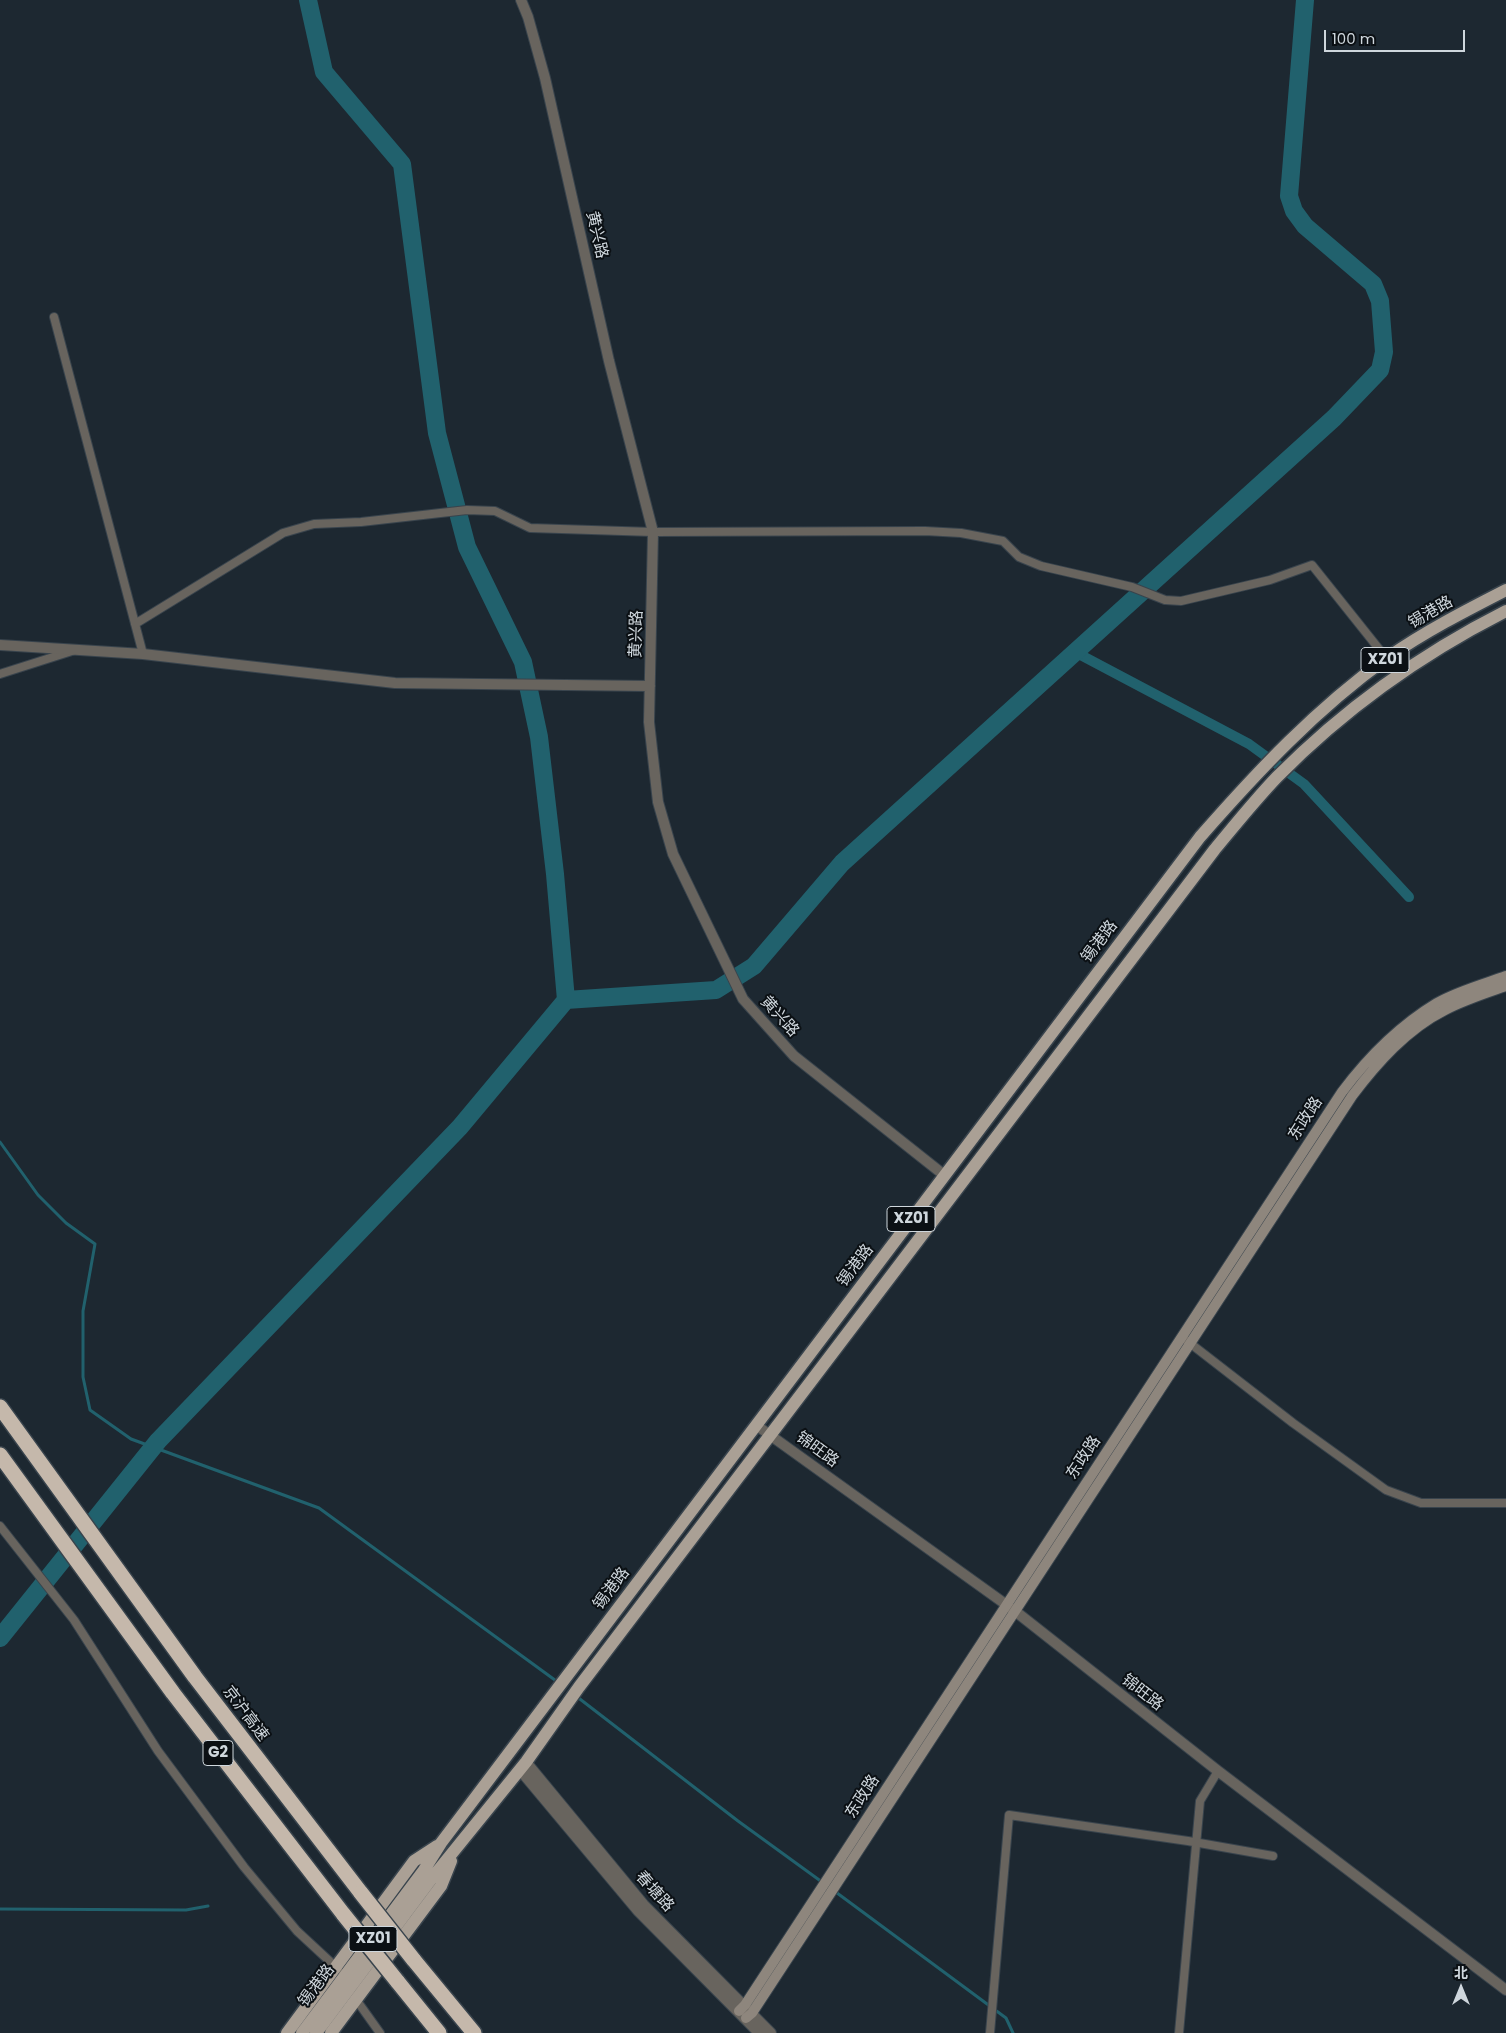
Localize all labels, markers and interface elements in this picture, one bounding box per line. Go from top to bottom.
scale bar [1326,20,1467,52]
text: 100 m [1332,28,1375,49]
street label: 黄兴路 [581,209,611,261]
street label: 锡港路 [1405,593,1457,633]
street label: 黄兴路 [627,610,647,658]
road number: XZ01 [1361,648,1409,672]
street label: 锡港路 [1078,917,1122,967]
street label: 黄兴路 [756,993,802,1041]
street label: 东政路 [1285,1094,1327,1144]
road number: XZ01 [887,1206,935,1232]
street label: 锡港路 [834,1241,878,1291]
street label: 锦旺路 [792,1428,842,1472]
street label: 东政路 [1063,1433,1105,1483]
street label: 锡港路 [590,1564,634,1614]
street label: 锦旺路 [1117,1671,1167,1715]
street label: 京沪高速 [218,1683,272,1745]
road number: G2 [203,1740,233,1766]
street label: 东政路 [842,1772,884,1822]
street label: 春塘路 [631,1868,677,1916]
road number: XZ01 [349,1926,397,1952]
street label: 锡港路 [295,1961,339,2011]
north arrow [1436,1963,1486,2013]
text: 北 [1454,1963,1468,1983]

